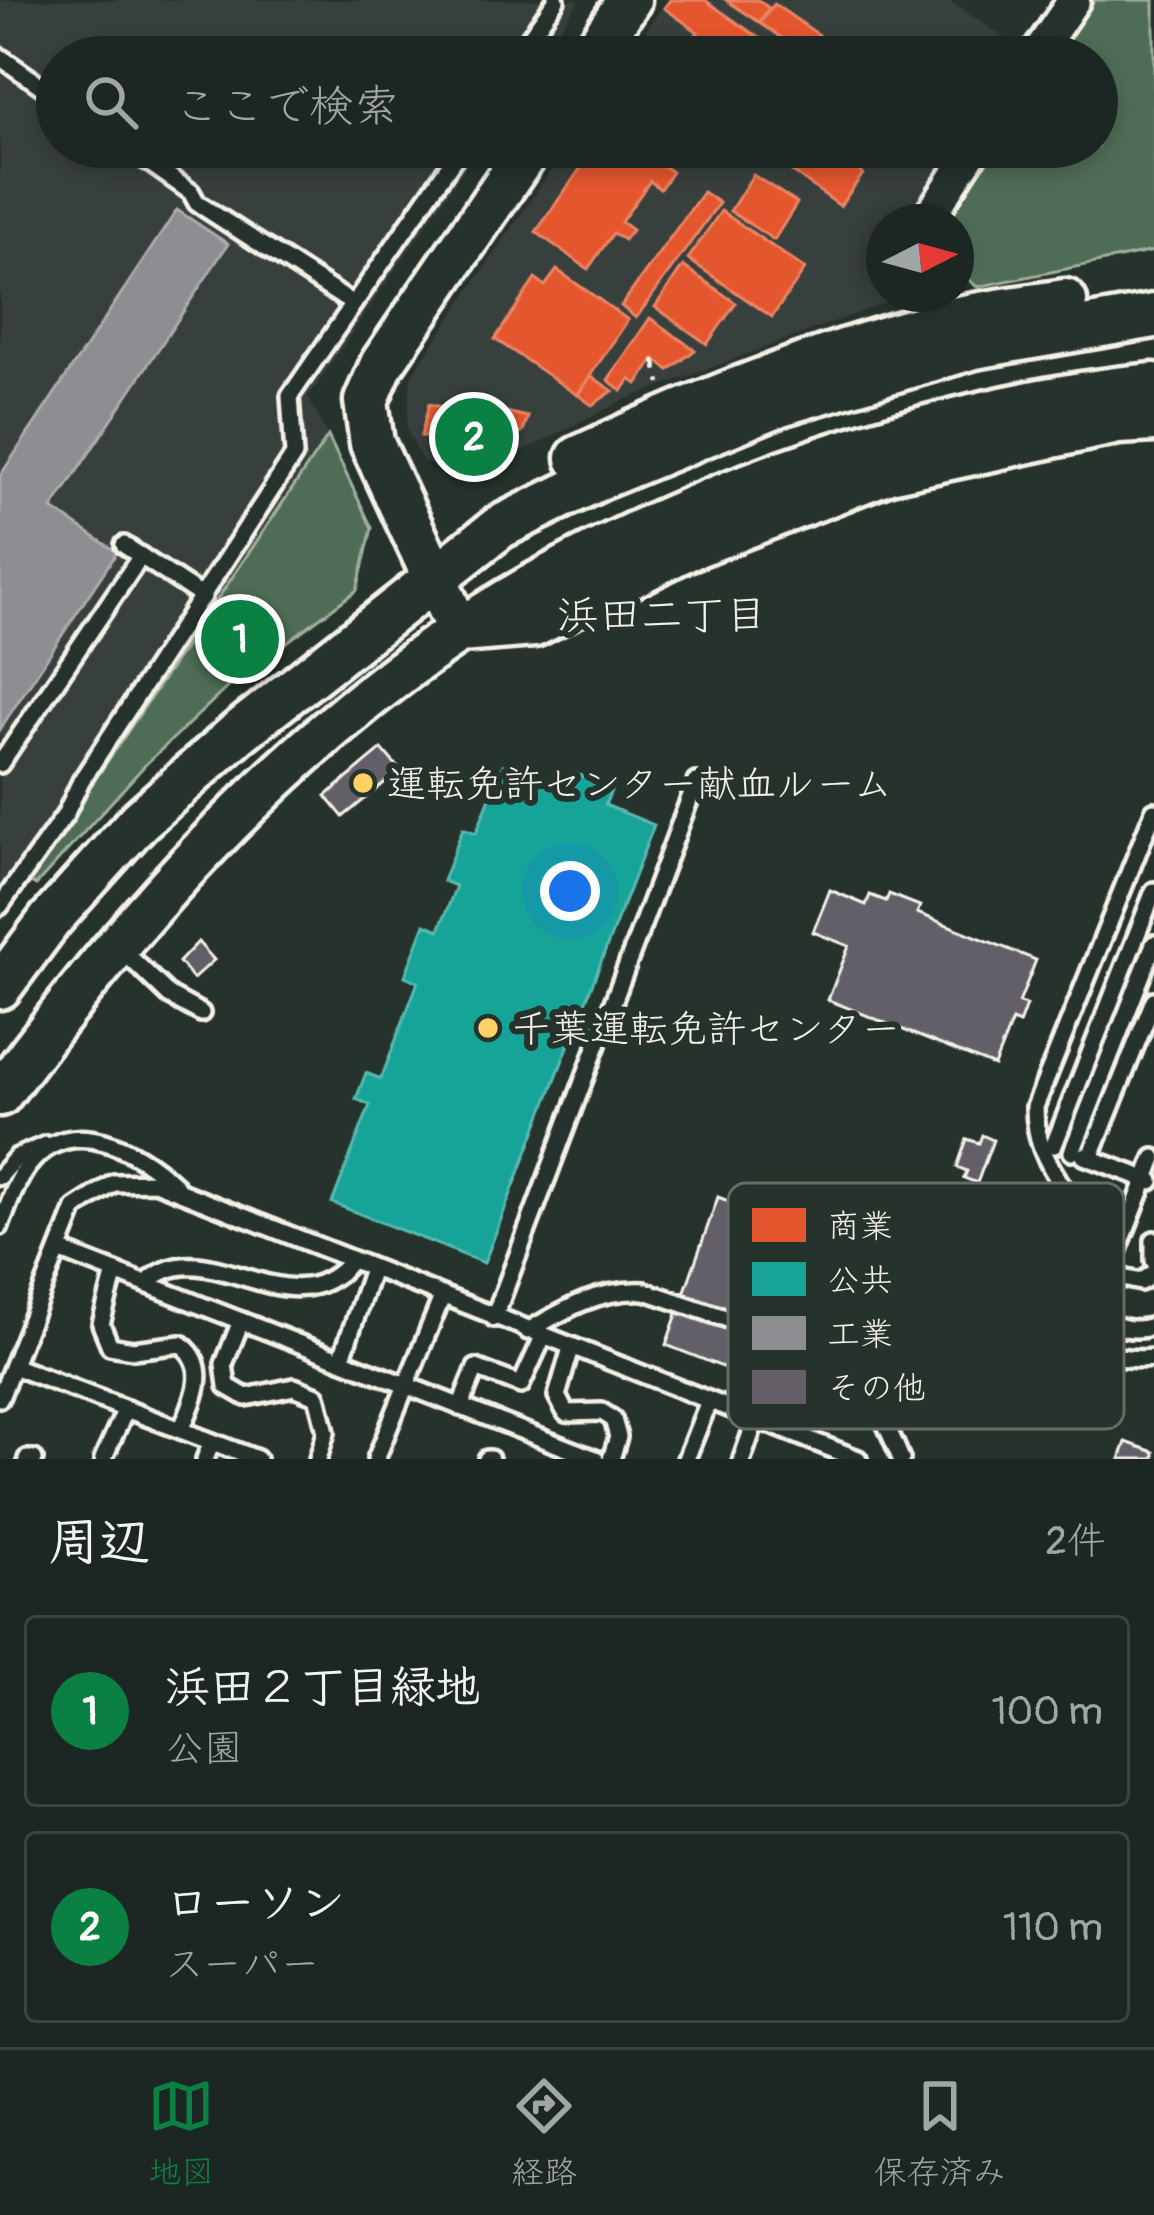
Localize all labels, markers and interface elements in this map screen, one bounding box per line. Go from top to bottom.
search box [36,36,1118,168]
icon: search [78,69,144,135]
text: ここで検索 [174,79,399,135]
north arrow [866,204,974,312]
pin: 2 [435,392,513,482]
district label: 浜田二丁目 [557,590,767,642]
pin: 1 [201,594,279,684]
place label: 運転免許センター献血ルーム [387,760,892,809]
marker: 運転免許センター献血ルーム [350,770,376,796]
your location [540,861,600,921]
place label: 千葉運転免許センター [512,1005,900,1054]
marker: 千葉運転免許センター [475,1015,501,1041]
legend [728,1183,1124,1429]
text: 商業 [827,1206,893,1247]
text: 公共 [827,1260,893,1301]
text: 工業 [827,1314,893,1355]
text: その他 [827,1368,926,1409]
text: 周辺 [48,1511,150,1575]
text: 2件 [1045,1517,1106,1566]
text: 浜田２丁目緑地 [165,1660,480,1716]
text: 1 [82,1687,98,1736]
text: 100 m [991,1687,1103,1736]
text: 公園 [165,1724,243,1773]
text: ローソン [165,1876,345,1932]
text: 2 [79,1903,101,1952]
text: 110 m [1003,1903,1103,1952]
text: スーパー [165,1940,319,1989]
tab: 地図 [148,2073,214,2193]
tab: 経路 [511,2073,577,2193]
tab: 保存済み [874,2073,1006,2193]

